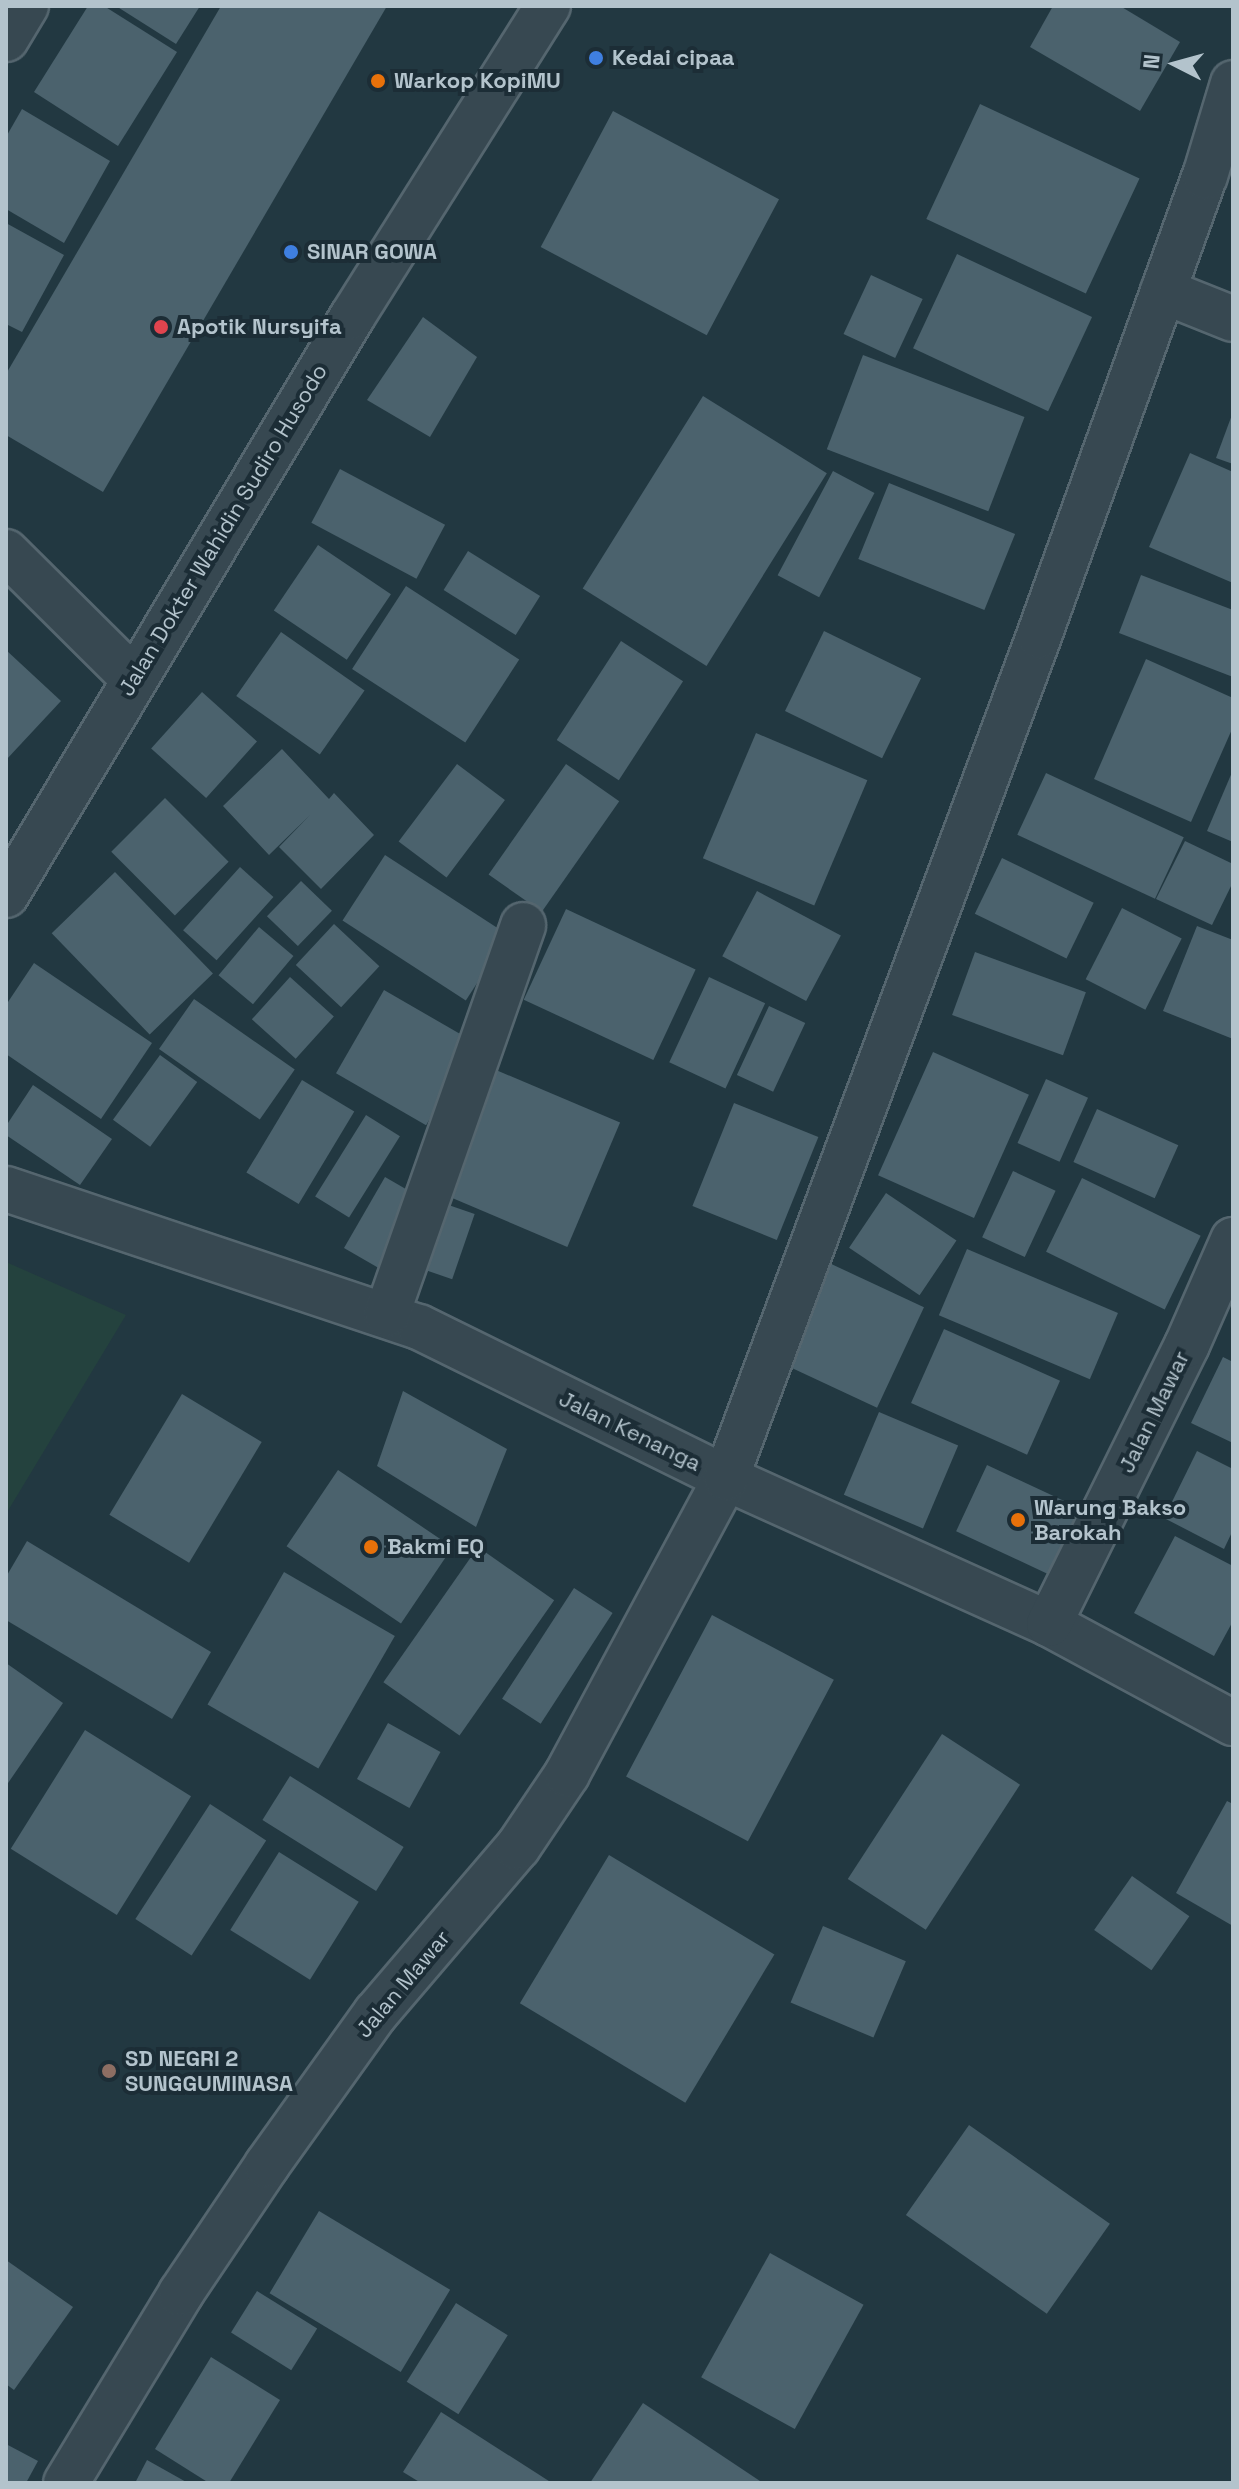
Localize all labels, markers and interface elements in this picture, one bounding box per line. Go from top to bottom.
north arrow [1135,24,1215,104]
place label: Kedai cipaa [612,45,735,71]
marker: Kedai cipaa [587,49,605,67]
text: N [1136,53,1166,70]
place label: Warkop KopiMU [394,68,561,94]
marker: Warkop KopiMU [369,72,387,90]
place label: SINAR GOWA [307,239,437,265]
marker: SINAR GOWA [282,243,300,261]
place label: Apotik Nursyifa [177,314,342,340]
marker: Apotik Nursyifa [152,318,170,336]
street label: Jalan Dokter Wahidin Sudiro Husodo [113,359,333,701]
street label: Jalan Mawar [1113,1347,1195,1477]
street label: Jalan Kenanga [555,1385,705,1477]
place label: Warung Bakso Barokah [1034,1494,1186,1546]
marker: Warung Bakso Barokah [1009,1511,1027,1529]
place label: Bakmi EQ [387,1534,484,1560]
marker: Bakmi EQ [362,1538,380,1556]
street label: Jalan Mawar [350,1925,456,2043]
place label: SD NEGRI 2 SUNGGUMINASA [125,2045,293,2096]
marker: SD NEGRI 2 SUNGGUMINASA [100,2062,118,2080]

